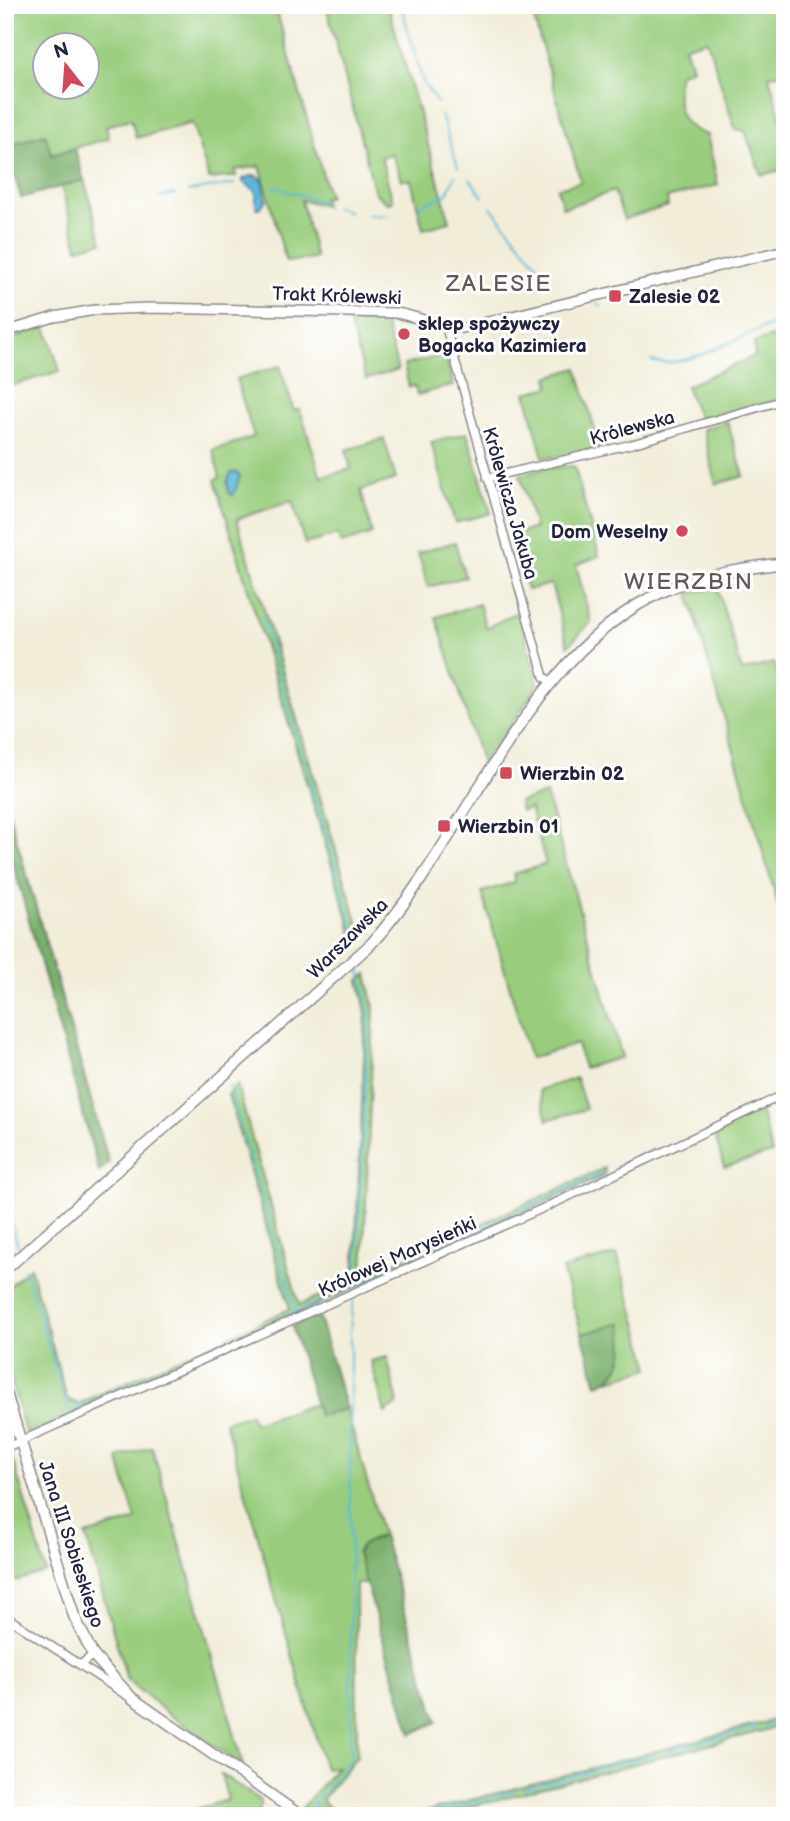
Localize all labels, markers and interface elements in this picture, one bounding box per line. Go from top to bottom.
north arrow [32,32,102,102]
text: N [51,38,72,64]
district label: ZALESIE [445,270,552,298]
street label: Trakt Królewski [272,283,402,310]
place label: Zalesie 02 [629,286,721,309]
marker: Zalesie 02 [607,288,623,304]
place label: sklep spożywczy Bogacka Kazimiera [418,313,587,358]
marker: sklep spożywczy Bogacka Kazimiera [396,326,412,342]
street label: Królewska [587,406,677,451]
street label: Królewicza Jakuba [477,425,542,582]
place label: Dom Weselny [551,521,668,544]
marker: Dom Weselny [674,523,690,539]
district label: WIERZBIN [624,568,754,596]
place label: Wierzbin 02 [520,763,625,786]
marker: Wierzbin 02 [498,765,514,781]
place label: Wierzbin 01 [458,816,559,839]
marker: Wierzbin 01 [436,818,452,834]
street label: Warszawska [303,894,393,984]
street label: Królowej Marysieńki [315,1212,480,1303]
street label: Jana III Sobieskiego [33,1458,108,1631]

